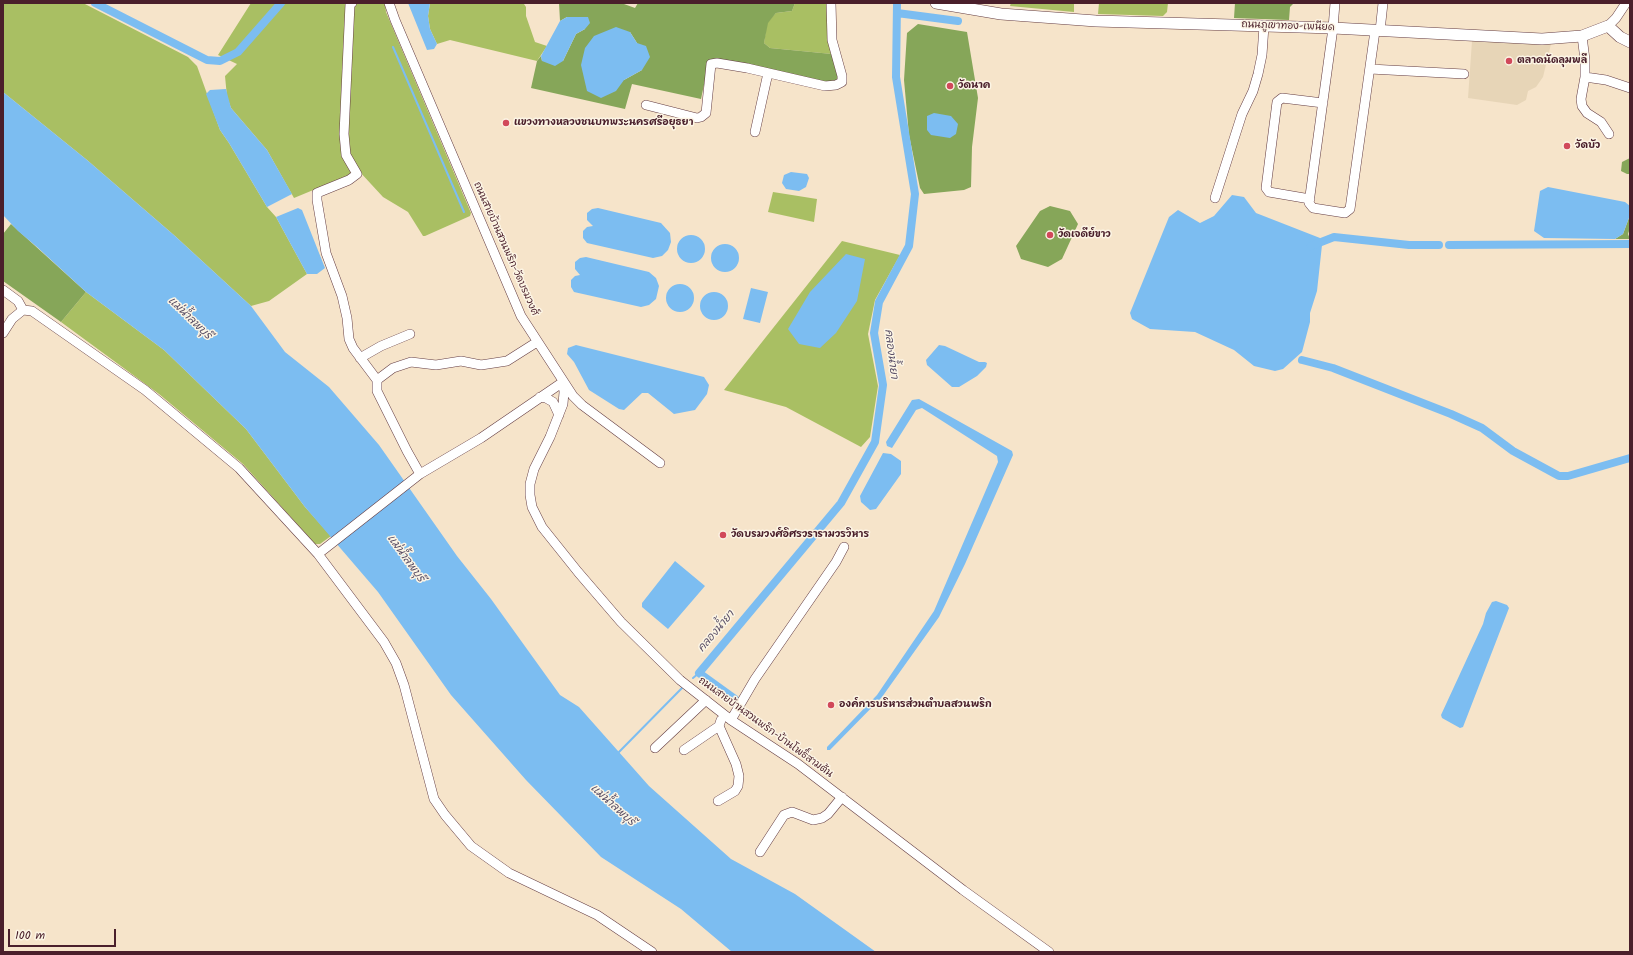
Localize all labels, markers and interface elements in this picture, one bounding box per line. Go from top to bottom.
street label: ถนนภูเขาทอง-เพนียด [1241,19,1335,35]
place label: ตลาดนัดลุมพลี [1517,55,1587,67]
marker: ตลาดนัดลุมพลี [1504,56,1514,66]
place label: วัดนาค [958,80,990,92]
marker: วัดนาค [945,81,955,91]
place label: แขวงทางหลวงชนบทพระนครศรีอยุธยา [514,117,693,129]
marker: แขวงทางหลวงชนบทพระนครศรีอยุธยา [501,118,511,128]
place label: วัดบัว [1575,140,1600,152]
marker: วัดบัว [1562,141,1572,151]
street label: ถนนสายบ้านสวนพริก-วัดบรมวงศ์ [470,180,540,318]
place label: วัดเจดีย์ขาว [1058,229,1111,241]
marker: วัดเจดีย์ขาว [1045,230,1055,240]
water label: แม่น้ำลพบุรี [165,295,213,343]
water label: คลองน้ำยา [880,328,900,380]
place label: วัดบรมวงศ์อิศรวรารามวรวิหาร [731,529,869,541]
marker: วัดบรมวงศ์อิศรวรารามวรวิหาร [718,530,728,540]
water label: แม่น้ำลพบุรี [383,533,427,585]
water label: คลองน้ำยา [696,609,738,655]
street label: ถนนสายบ้านสวนพริก-บ้านโพธิ์สามต้น [695,675,835,781]
place label: องค์การบริหารส่วนตำบลสวนพริก [839,699,992,711]
marker: องค์การบริหารส่วนตำบลสวนพริก [826,700,836,710]
water label: แม่น้ำลพบุรี [587,783,637,829]
scale bar [10,921,118,947]
text: 100 m [15,926,45,945]

